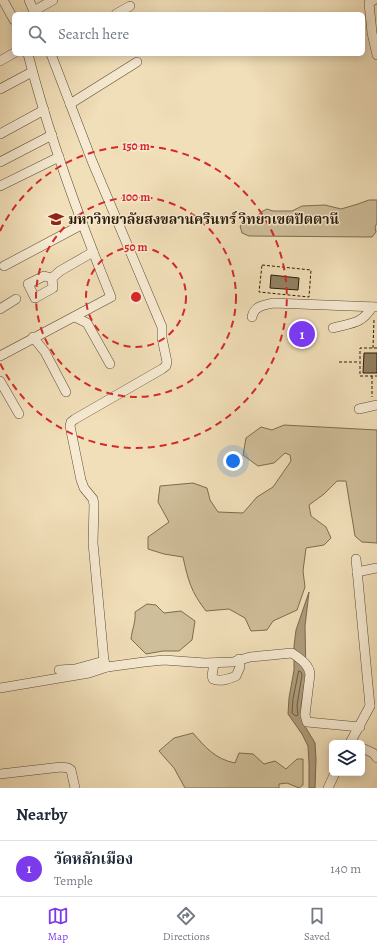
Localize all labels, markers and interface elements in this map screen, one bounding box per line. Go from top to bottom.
search box [12,12,365,56]
icon: search [26,23,48,45]
text: Search here [58,24,129,44]
text: 150 m [122,138,150,154]
text: 100 m [122,189,150,205]
school or university icon: มหาวิทยาลัยสงขลานครินทร์ วิทยาเขตปัตตานี [47,210,65,228]
place label: มหาวิทยาลัยสงขลานครินทร์ วิทยาเขตปัตตานี [68,210,340,229]
text: 50 m [124,239,148,255]
centre of rings [129,290,143,304]
pin: 1 [289,319,315,349]
your location [223,451,243,471]
map controls [329,740,365,776]
button: layers [329,740,365,776]
text: Nearby [16,803,67,826]
text: วัดหลักเมือง [54,849,133,869]
text: 1 [27,860,31,877]
text: 140 m [330,860,361,877]
text: Temple [54,872,93,889]
tab: Map [47,905,69,944]
tab: Directions [163,905,210,944]
tab: Saved [304,905,330,944]

